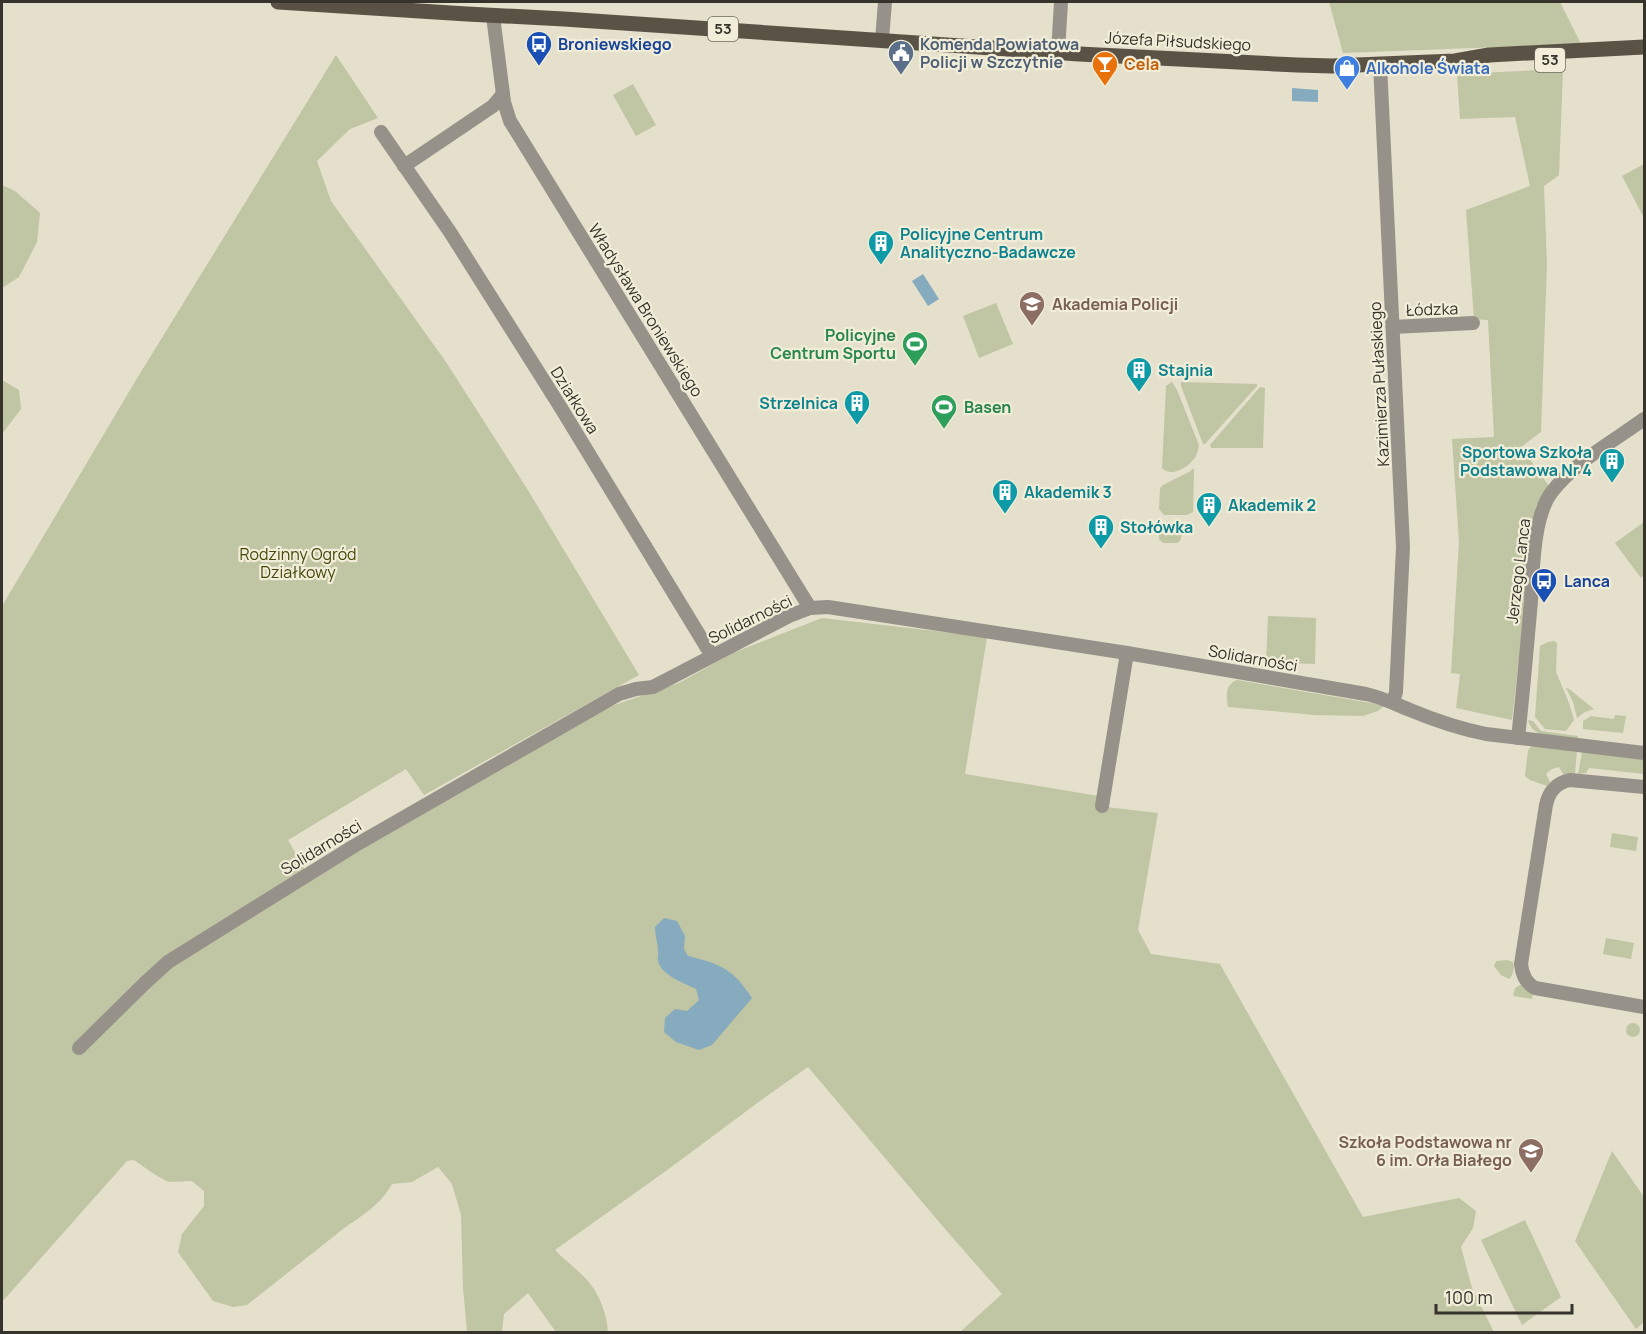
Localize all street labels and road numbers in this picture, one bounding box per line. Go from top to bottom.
road number: 53 [708,17,738,41]
street label: Józefa Piłsudskiego [1104,26,1252,56]
road number: 53 [1535,48,1565,72]
street label: Władysława Broniewskiego [584,219,708,401]
street label: Łódzka [1405,297,1459,321]
street label: Kazimierza Pułaskiego [1364,301,1394,467]
street label: Działkowa [546,362,604,438]
street label: Jerzego Lanca [1501,517,1535,625]
street label: Solidarności [704,589,796,649]
street label: Solidarności [1207,639,1299,677]
street label: Solidarności [277,814,365,880]

